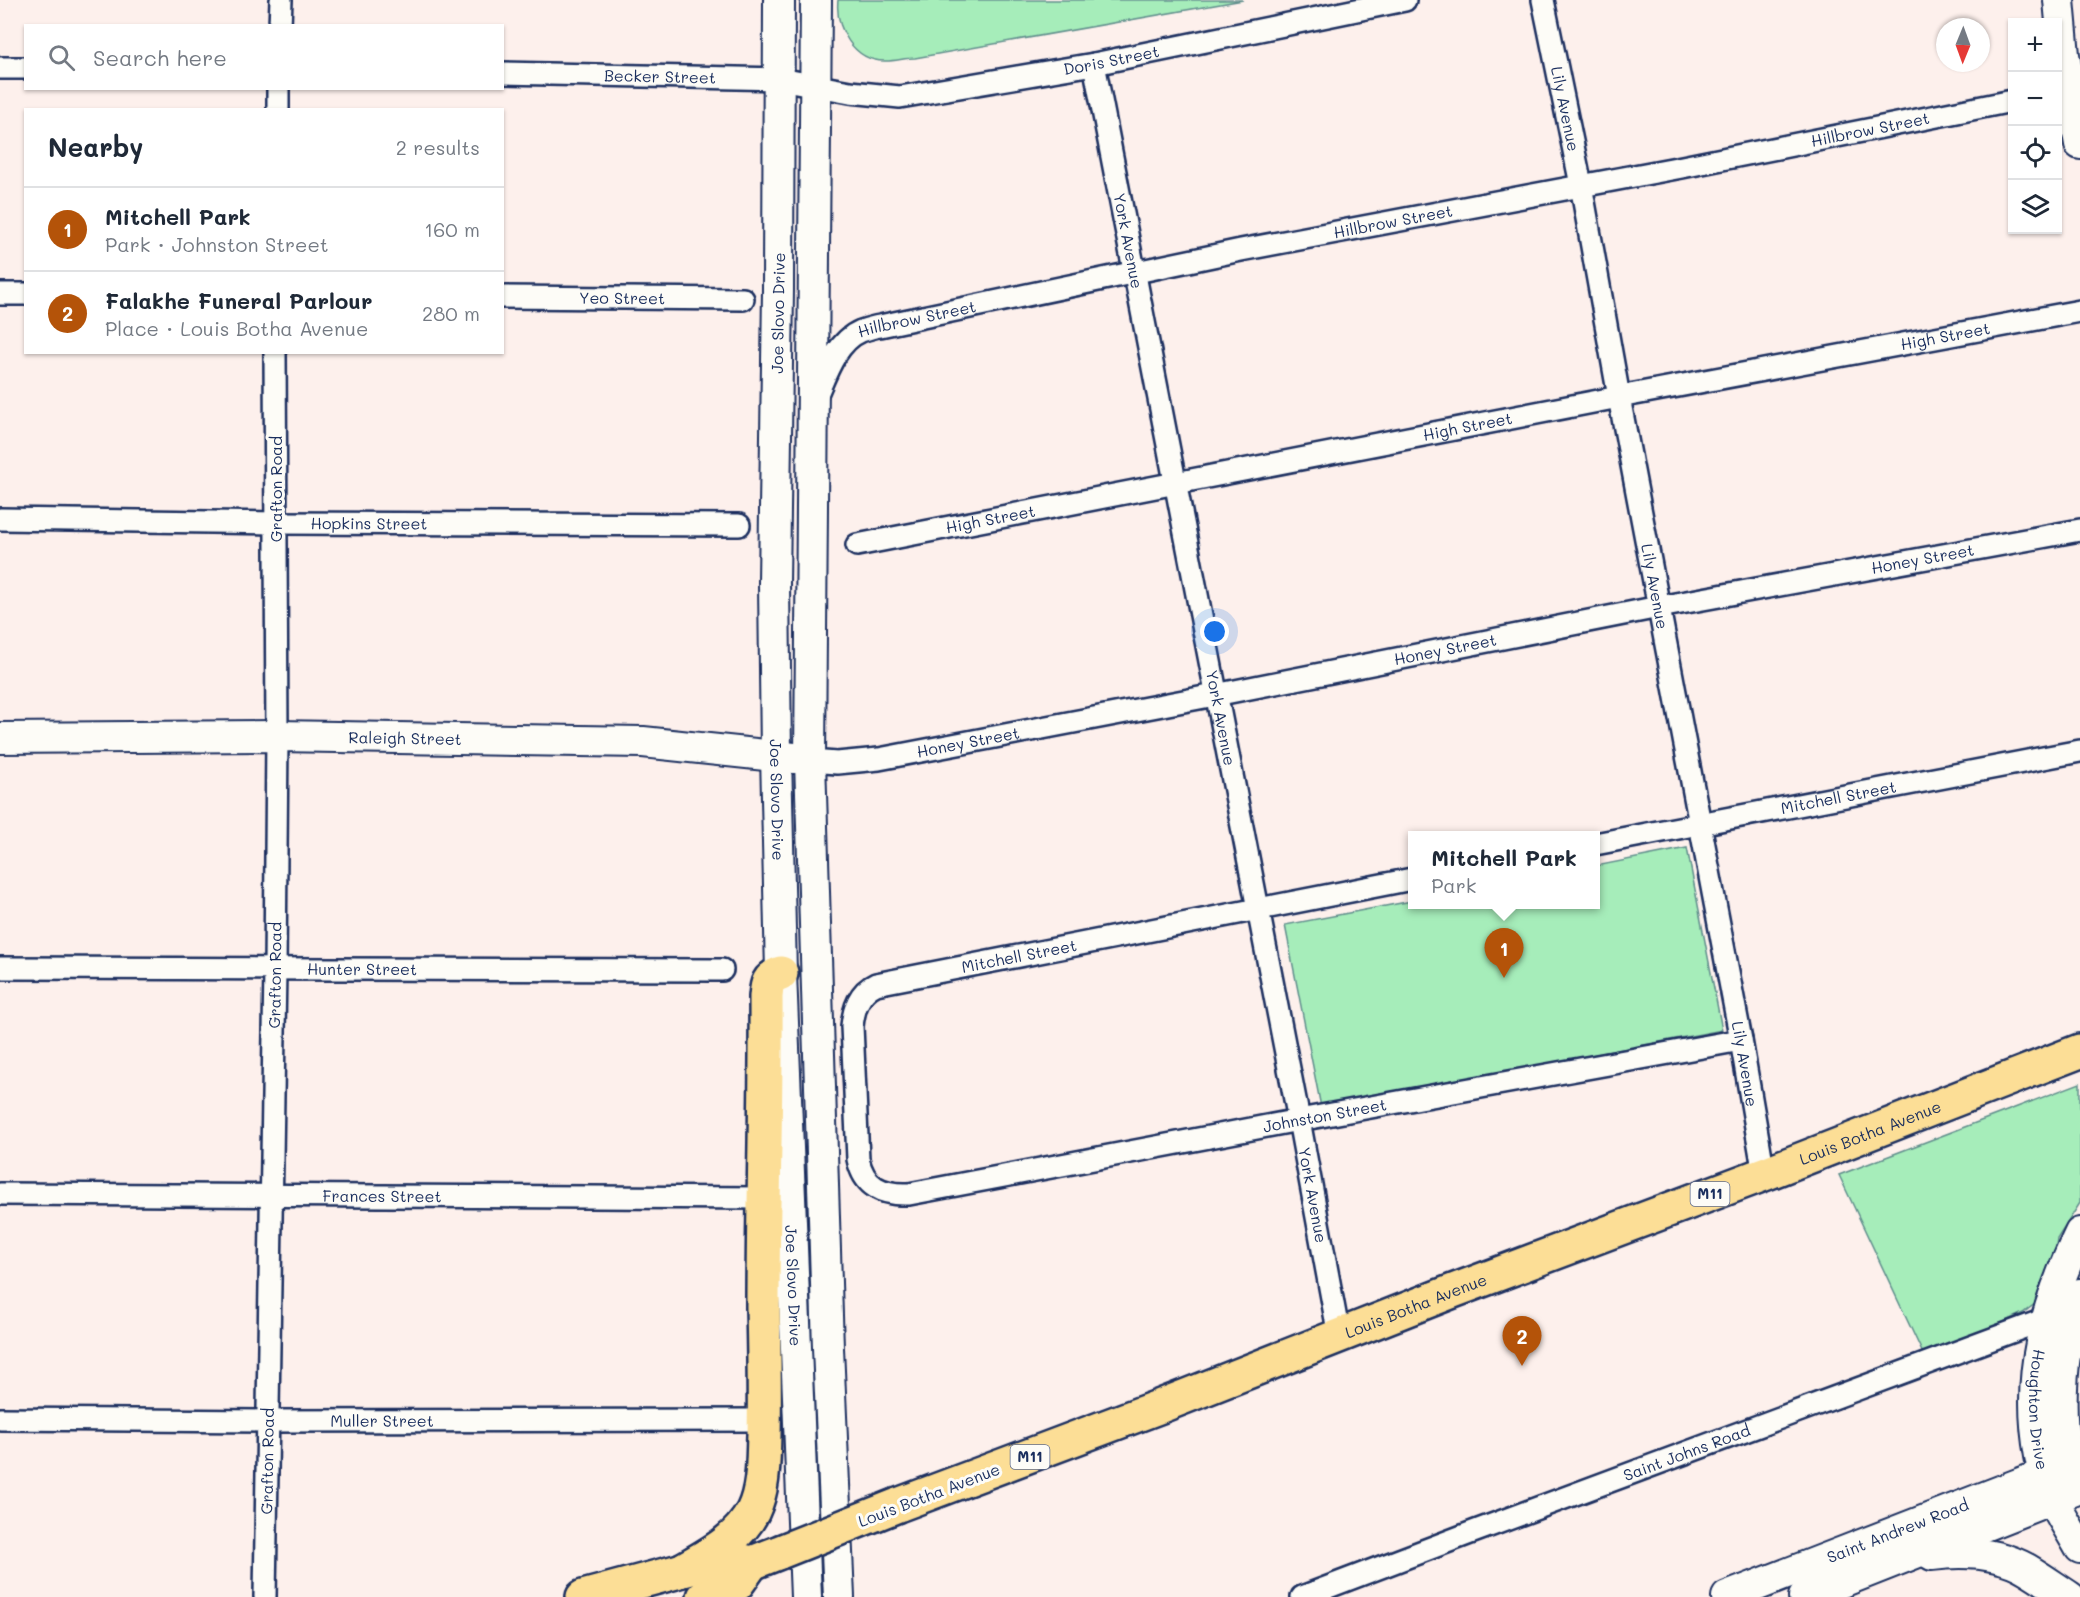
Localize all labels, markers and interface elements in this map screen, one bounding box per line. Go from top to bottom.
north arrow [1936,18,1990,72]
map controls [2008,18,2062,234]
button: + [2008,18,2062,72]
search box [24,24,504,90]
street label: Doris Street [1062,40,1161,79]
icon: search [45,41,78,74]
text: Search here [93,43,227,72]
street label: Becker Street [604,64,716,88]
street label: Lily Avenue [1547,64,1585,153]
button: − [2008,72,2062,126]
street label: Hillbrow Street [1809,107,1931,151]
button: locate [2008,126,2062,180]
text: Nearby [48,130,143,164]
text: 2 results [396,134,480,160]
button: layers [2008,180,2062,234]
street label: York Avenue [1109,191,1148,290]
street label: Hillbrow Street [1332,199,1454,242]
text: Mitchell Park [105,202,251,231]
text: 1 [63,216,72,242]
text: 160 m [424,216,480,242]
text: Park · Johnston Street [105,231,329,257]
street label: Joe Slovo Drive [766,252,789,374]
text: Falakhe Funeral Parlour [105,286,372,315]
street label: Yeo Street [579,287,665,308]
street label: Hillbrow Street [855,295,978,341]
text: 2 [62,300,73,326]
text: 280 m [422,300,480,326]
text: Place · Louis Botha Avenue [105,315,368,341]
street label: High Street [1899,317,1992,354]
street label: High Street [1421,407,1514,445]
street label: Grafton Road [265,436,286,542]
street label: High Street [944,500,1037,538]
street label: Hopkins Street [310,512,427,534]
street label: Honey Street [1869,539,1976,578]
street label: Lily Avenue [1637,542,1674,631]
your location [1200,617,1229,646]
street label: Honey Street [1392,628,1498,669]
street label: York Avenue [1202,668,1241,767]
street label: Honey Street [915,721,1021,762]
street label: Raleigh Street [348,726,462,749]
street label: Joe Slovo Drive [766,739,789,861]
street label: Mitchell Street [1779,775,1898,818]
popup [1408,831,1600,909]
text: Mitchell Park [1431,843,1577,872]
text: Park [1431,872,1476,898]
street label: Grafton Road [263,922,285,1029]
pin: 1 [1484,928,1524,978]
street label: Mitchell Street [959,934,1078,977]
street label: Hunter Street [307,958,417,979]
street label: Lily Avenue [1728,1019,1763,1108]
street label: Johnston Street [1261,1093,1388,1137]
street label: Louis Botha Avenue [1796,1095,1944,1169]
street label: York Avenue [1294,1145,1333,1245]
road number: M11 [1690,1182,1730,1206]
street label: Frances Street [322,1185,442,1206]
street label: Joe Slovo Drive [781,1225,807,1347]
street label: Louis Botha Avenue [1342,1268,1490,1342]
pin: 2 [1502,1316,1541,1366]
street label: Houghton Drive [2025,1348,2054,1472]
street label: Grafton Road [255,1408,278,1514]
street label: Muller Street [330,1410,434,1431]
street label: Saint Johns Road [1620,1419,1753,1485]
road number: M11 [1010,1445,1050,1469]
street label: Louis Botha Avenue [855,1458,1003,1531]
street label: Saint Andrew Road [1824,1493,1971,1567]

